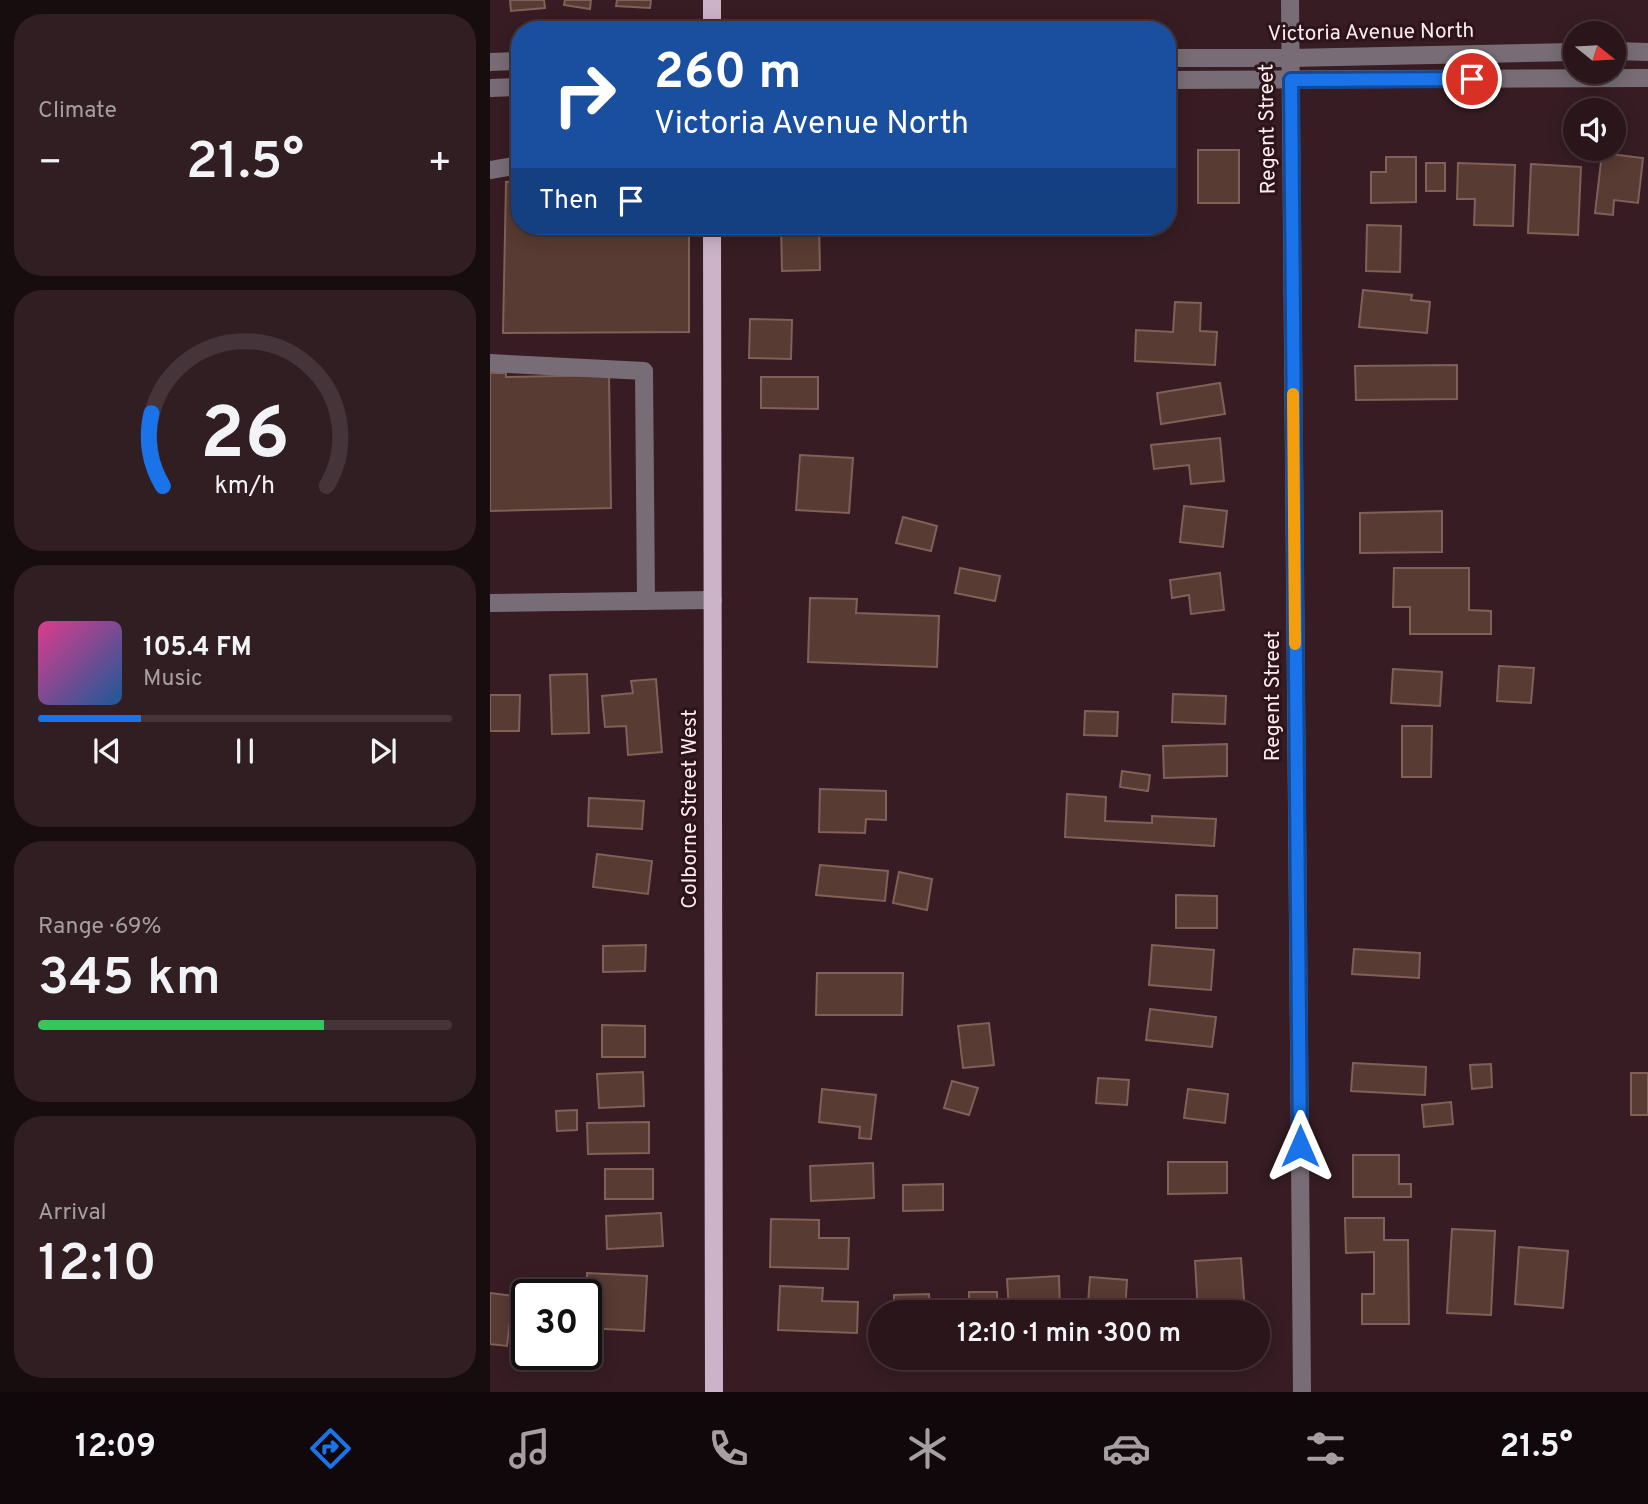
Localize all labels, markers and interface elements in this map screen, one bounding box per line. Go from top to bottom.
street label: Victoria Avenue North [1267,18,1475,48]
north arrow [1563,21,1626,84]
map controls [1563,21,1626,161]
text: 260 m [654,44,801,106]
icon: right [539,49,630,140]
pin [1442,49,1502,109]
icon: arrive [1453,60,1491,98]
street label: Regent Street [1253,64,1283,194]
text: Climate [38,97,117,126]
button: sound [1563,98,1626,161]
text: Victoria Avenue North [654,105,969,145]
text: 21.5° [186,131,304,197]
text: − [38,140,63,189]
text: + [427,140,452,189]
icon: arrive [612,182,650,220]
text: Then [539,185,598,218]
text: 26 [200,393,290,485]
text: km/h [215,471,275,503]
street label: Regent Street [1260,631,1287,761]
text: 105.4 FM [143,632,252,665]
text: Music [143,665,203,694]
street label: Colborne Street West [677,709,704,909]
icon: previous [88,732,126,770]
icon: pause [226,732,264,770]
icon: next [364,732,402,770]
text: Range · 69% [38,913,161,942]
text: 345 km [38,947,221,1013]
position arrow [1263,1109,1337,1183]
text: Arrival [38,1199,107,1228]
text: 12:10 [38,1233,157,1299]
speed limit sign: 30 [511,1279,602,1370]
text: 12:10 · 1 min · 300 m [957,1318,1181,1351]
icon: directions [306,1424,355,1473]
icon: music [505,1424,554,1473]
icon: phone [704,1424,753,1473]
icon: climate [903,1424,952,1473]
icon: car [1102,1424,1151,1473]
icon: filters [1301,1424,1350,1473]
text: 12:09 [75,1428,156,1468]
text: 21.5° [1500,1428,1573,1468]

